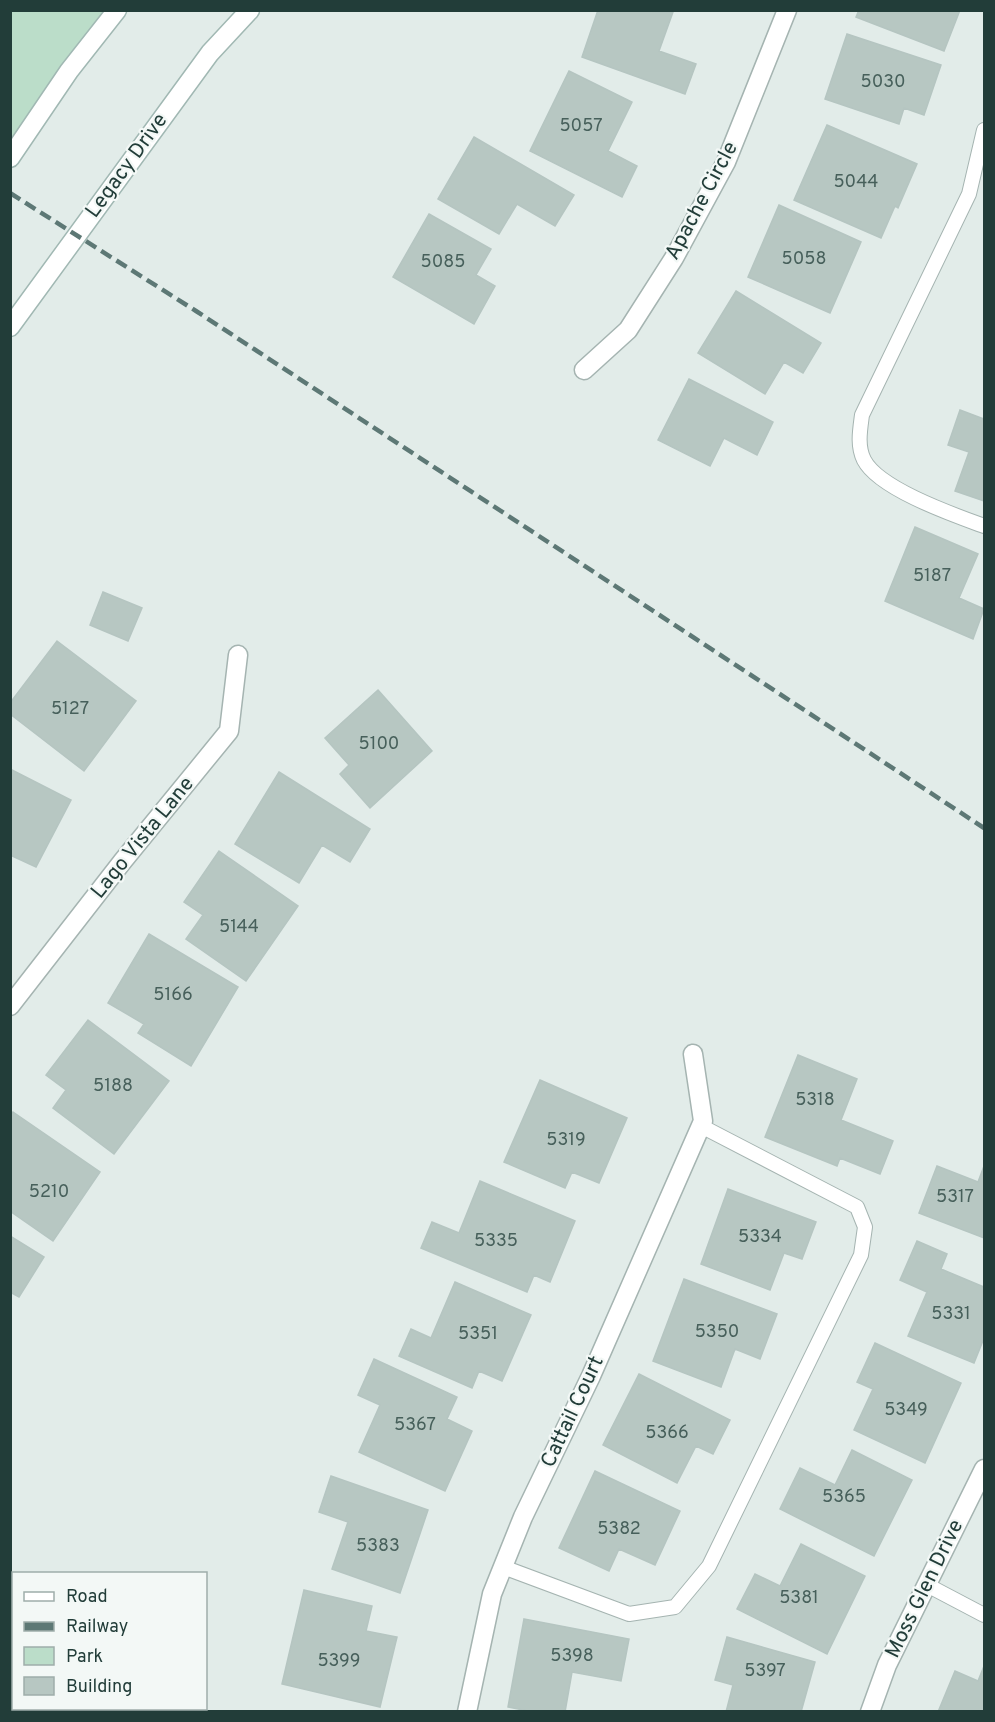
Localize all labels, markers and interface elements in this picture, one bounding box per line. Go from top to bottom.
house number: 5030 [861,71,905,94]
street label: Legacy Drive [80,108,174,224]
house number: 5057 [559,115,603,138]
street label: Apache Circle [659,137,745,265]
house number: 5044 [833,171,879,194]
house number: 5058 [782,248,826,271]
house number: 5085 [421,251,465,274]
house number: 5187 [913,565,951,588]
house number: 5127 [51,698,89,721]
house number: 5100 [359,733,399,756]
street label: Lago Vista Lane [85,771,201,905]
house number: 5144 [219,916,259,939]
house number: 5166 [153,984,193,1007]
house number: 5188 [93,1075,133,1098]
house number: 5318 [795,1089,835,1112]
house number: 5319 [546,1129,586,1152]
house number: 5210 [29,1181,69,1204]
house number: 5317 [936,1186,974,1209]
house number: 5334 [738,1226,782,1249]
house number: 5335 [474,1230,518,1253]
house number: 5331 [931,1303,971,1326]
house number: 5350 [695,1321,739,1344]
house number: 5351 [458,1323,498,1346]
street label: Cattail Court [535,1352,611,1472]
house number: 5349 [884,1399,928,1422]
house number: 5367 [394,1414,436,1437]
house number: 5366 [645,1422,689,1445]
house number: 5365 [822,1486,866,1509]
street label: Moss Glen Drive [880,1515,970,1663]
house number: 5382 [597,1518,641,1541]
house number: 5383 [356,1535,400,1558]
legend [12,1572,207,1710]
text: Road [66,1586,108,1609]
house number: 5381 [779,1587,819,1610]
text: Railway [66,1616,128,1639]
house number: 5398 [550,1645,594,1668]
text: Park [66,1646,103,1669]
house number: 5399 [317,1650,361,1673]
house number: 5397 [744,1660,786,1683]
text: Building [66,1676,132,1699]

